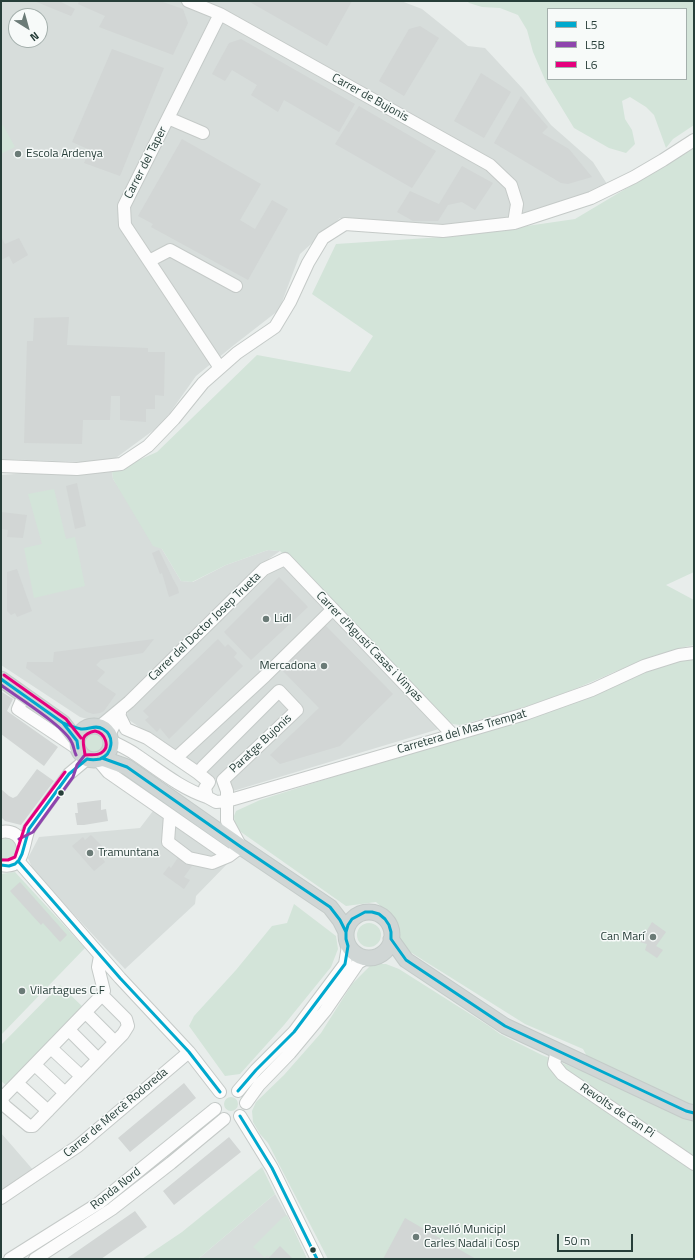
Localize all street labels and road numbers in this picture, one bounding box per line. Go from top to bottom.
street label: Carrer de Bujonis [329,71,411,125]
street label: Carrer del Taper [122,124,170,202]
street label: Carrer del Doctor Josep Trueta [146,570,264,684]
street label: Carrer d'Agustí Casas i Vinyas [313,589,425,705]
street label: Carretera del Mas Trempat [396,707,528,757]
street label: Paratge Bujonis [227,712,295,776]
street label: Carrer de Mercè Rodoreda [61,1065,171,1161]
street label: Revolts de Can Pi [577,1081,657,1141]
street label: Ronda Nord [88,1165,144,1213]

